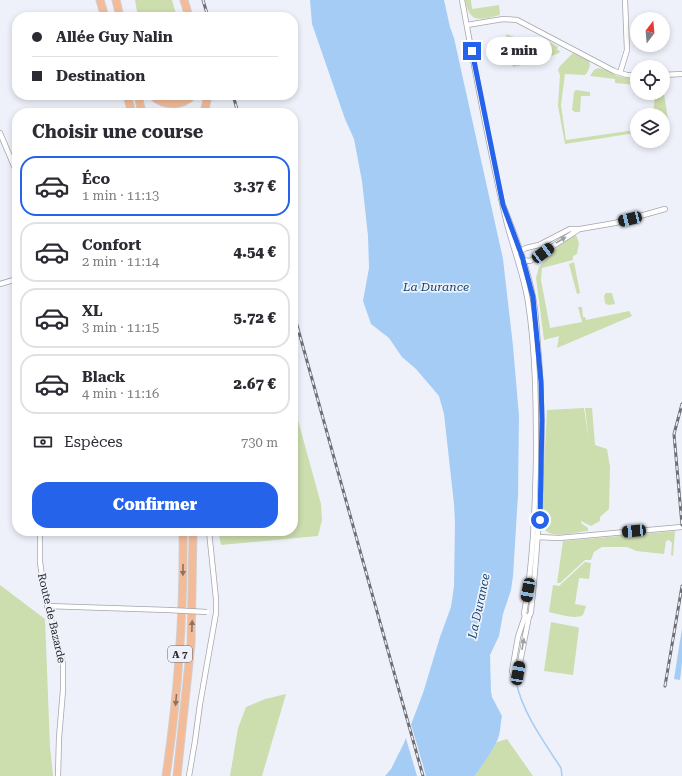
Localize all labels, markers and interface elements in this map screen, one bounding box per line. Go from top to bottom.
north arrow [630,12,670,52]
map controls [630,12,670,148]
text: Allée Guy Nalin [56,28,173,46]
callout: 2 min [486,37,552,65]
route end [463,42,481,60]
text: 2 min [501,43,537,58]
button: locate [630,60,670,100]
text: Destination [56,67,145,85]
button: layers [630,108,670,148]
text: Choisir une course [32,121,203,142]
icon: car [34,168,70,204]
text: Éco [82,170,110,188]
text: 3.37 € [234,177,276,195]
text: 1 min · 11:13 [82,188,159,203]
car [617,210,643,228]
icon: car [34,234,70,270]
text: Confort [82,236,141,254]
one-way arrow [556,236,566,244]
car [530,241,556,265]
text: 4.54 € [234,243,276,261]
text: 2 min · 11:14 [82,254,159,269]
water label: La Durance [402,280,469,294]
icon: car [34,300,70,336]
text: XL [82,302,103,320]
text: 5.72 € [234,309,276,327]
text: 3 min · 11:15 [82,320,159,335]
icon: car [34,366,70,402]
text: Black [82,368,125,386]
text: 2.67 € [234,375,276,393]
text: 4 min · 11:16 [82,386,159,401]
icon: cash [32,431,54,453]
text: Espèces [64,433,123,451]
text: 730 m [241,435,278,450]
button: Confirmer [32,482,278,528]
route start [531,511,549,529]
car [622,524,646,538]
one-way arrow [180,564,186,577]
street label: Route de Bazarde [35,572,68,664]
water label: La Durance [465,572,493,641]
car [520,577,536,603]
one-way arrow [188,620,195,632]
one-way arrow [521,638,527,650]
road number: A 7 [168,646,192,662]
car [510,660,526,686]
one-way arrow [172,694,179,706]

